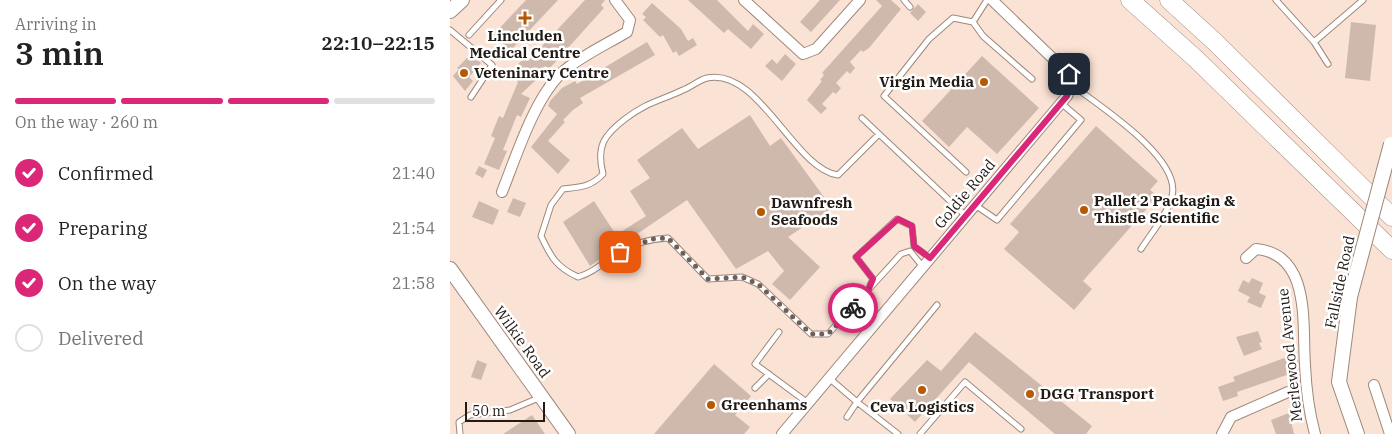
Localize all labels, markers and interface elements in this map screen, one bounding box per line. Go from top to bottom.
marker: Lincluden Medical Centre [518,11,532,25]
text: Arriving in [15,14,97,34]
place label: Lincluden Medical Centre [469,26,581,62]
text: 22:10–22:15 [321,31,435,55]
text: 3 min [15,32,104,74]
pin [1048,53,1090,95]
icon: home [1055,60,1083,88]
place label: Veteninary Centre [474,63,609,82]
marker: Veteninary Centre [458,67,470,79]
place label: Virgin Media [879,72,974,91]
marker: Virgin Media [978,76,990,88]
text: On the way · 260 m [15,112,158,132]
street label: Goldie Road [930,155,999,232]
icon: check [15,159,43,187]
text: Confirmed [58,161,153,185]
text: 21:40 [392,163,435,183]
place label: Pallet 2 Packagin & Thistle Scientific [1094,191,1235,227]
place label: Dawnfresh Seafoods [771,193,853,229]
marker: Pallet 2 Packagin & Thistle Scientific [1078,204,1090,216]
marker: Dawnfresh Seafoods [755,206,767,218]
icon: check [15,214,43,242]
text: Preparing [58,216,147,240]
text: 21:54 [392,218,435,238]
pin [599,231,641,273]
street label: Fallside Road [1320,234,1359,330]
icon: bag [606,238,634,266]
icon: check [15,269,43,297]
text: On the way [58,271,156,295]
text: 21:58 [392,273,435,293]
courier [828,283,878,333]
street label: Merlewood Avenue [1273,287,1306,423]
icon: bike [839,294,867,322]
street label: Wilkie Road [490,302,555,381]
text: Delivered [58,326,144,350]
marker: Ceva Logistics [916,384,928,396]
place label: DGG Transport [1040,384,1154,403]
marker: DGG Transport [1024,388,1036,400]
place label: Greenhams [721,395,807,414]
place label: Ceva Logistics [870,397,974,416]
scale bar [465,399,545,422]
marker: Greenhams [705,399,717,411]
text: 50 m [472,402,505,420]

